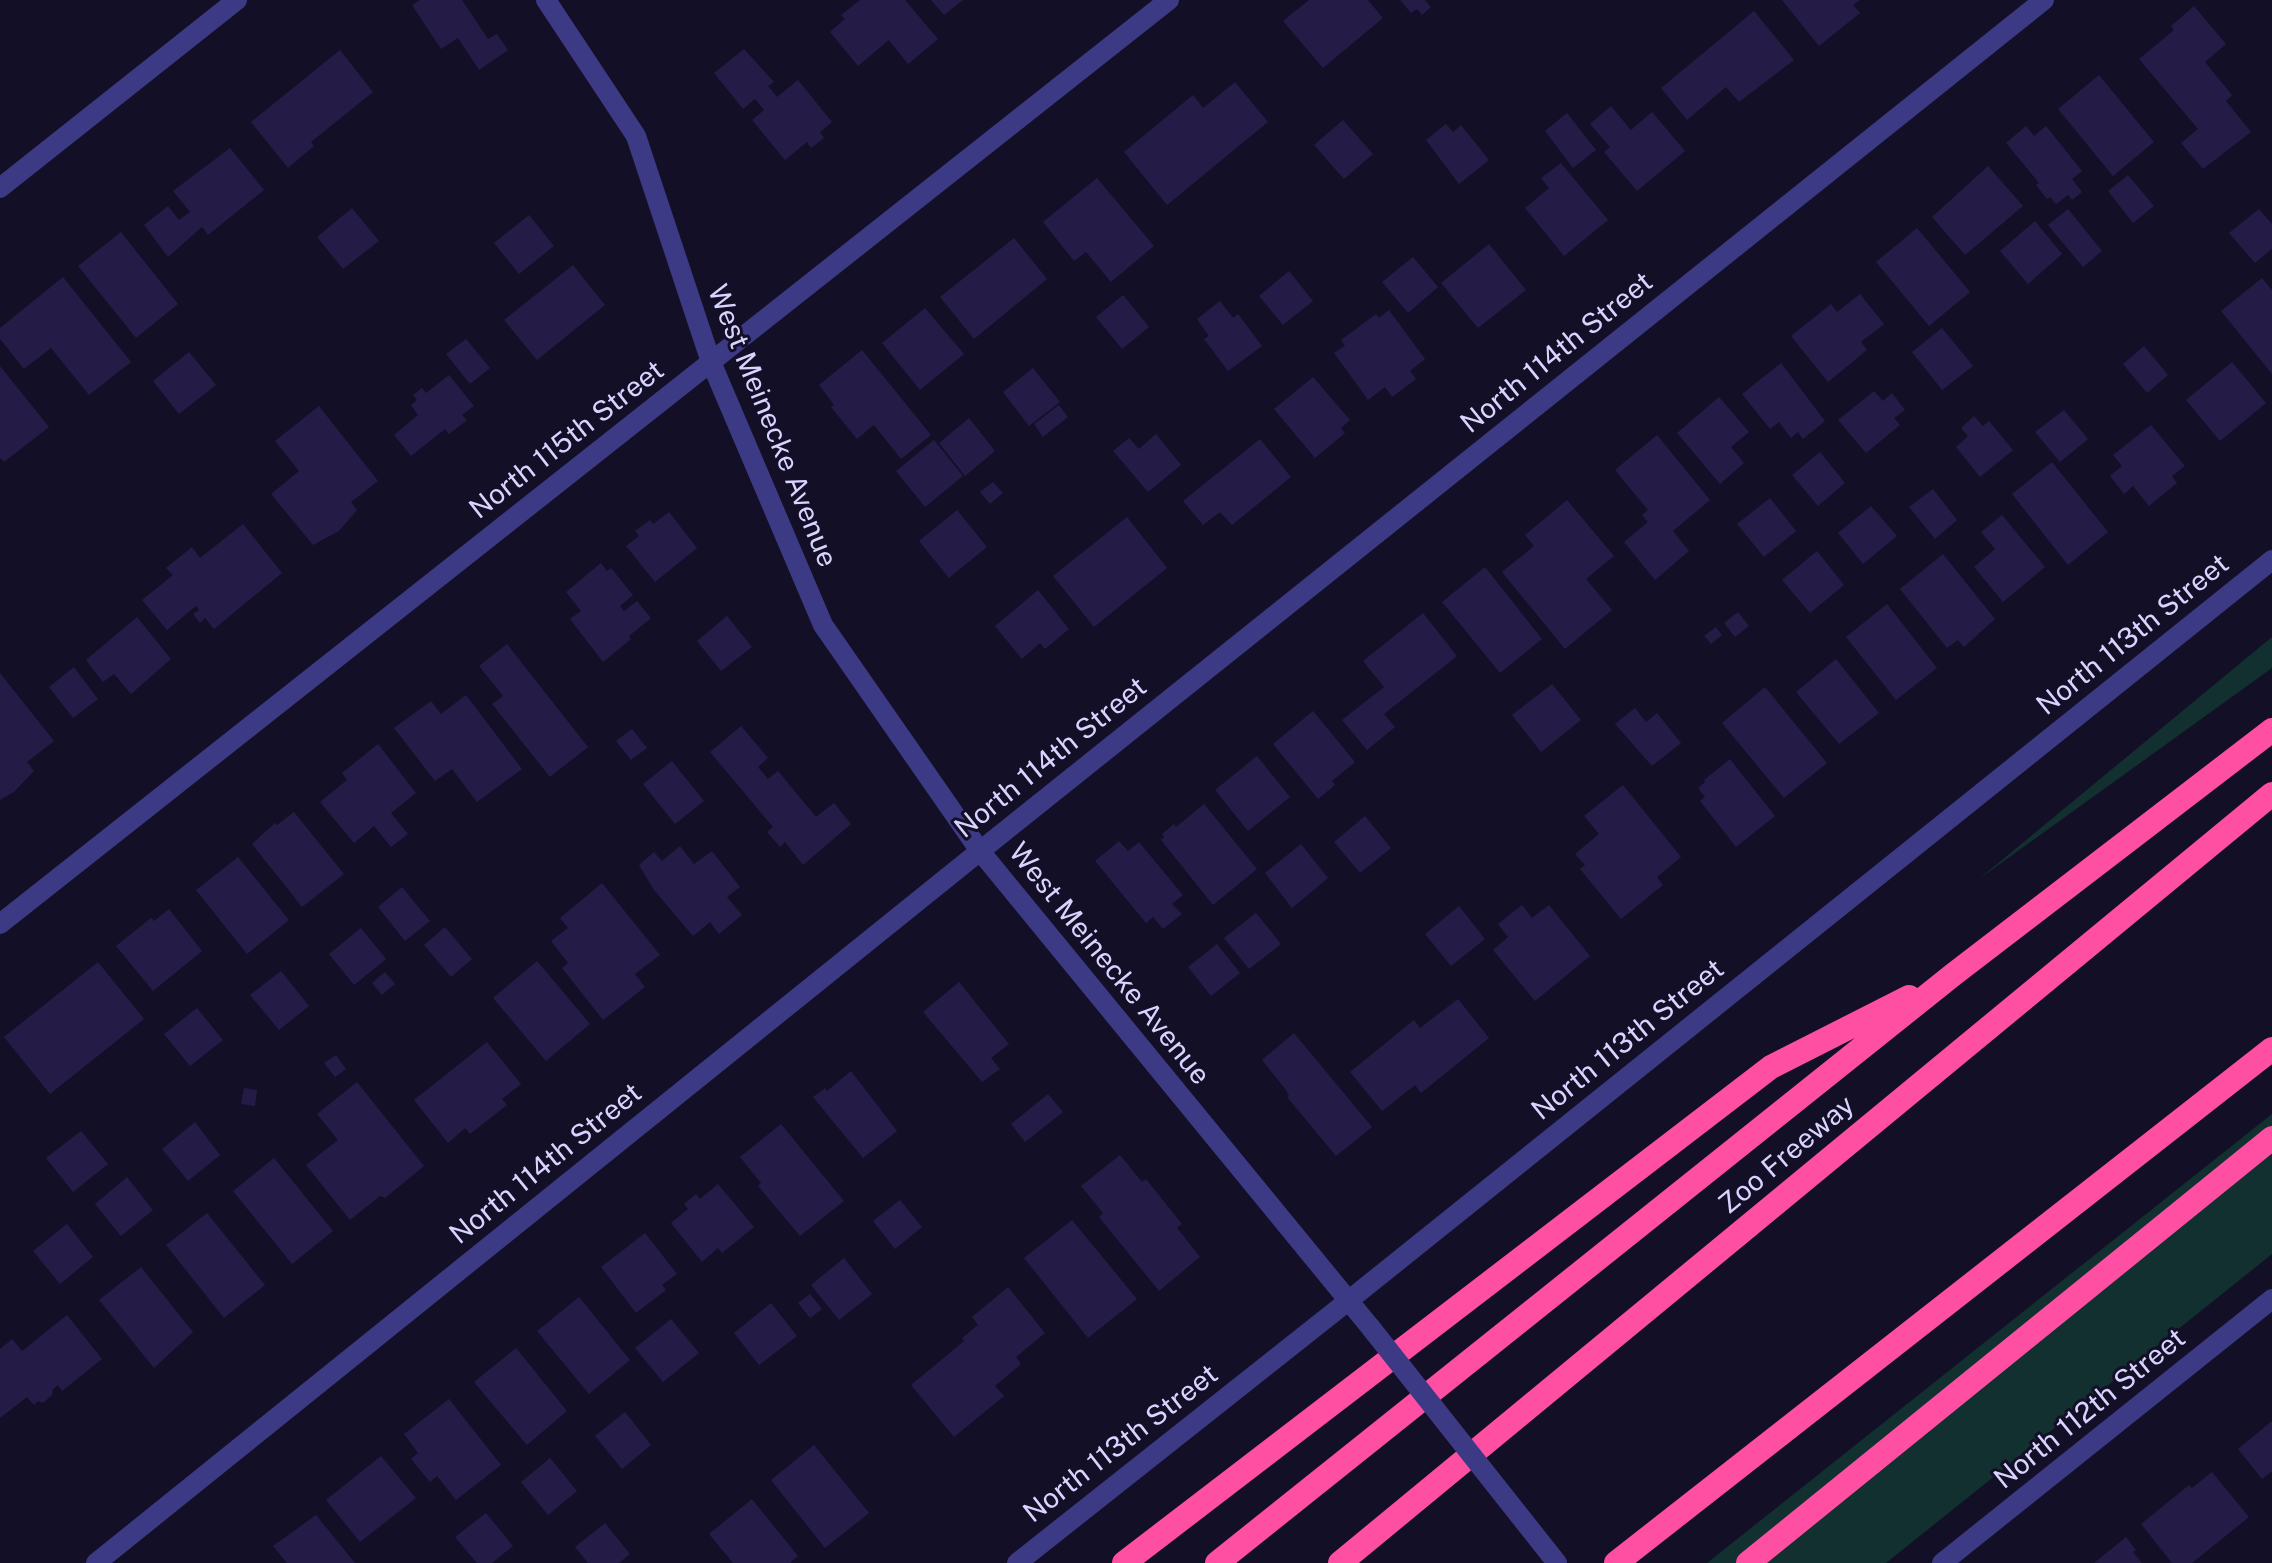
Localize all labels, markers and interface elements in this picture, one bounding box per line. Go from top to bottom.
street label: North 114th Street [1454,265,1660,441]
street label: West Meinecke Avenue [700,280,844,572]
street label: North 115th Street [463,354,671,526]
street label: North 113th Street [2030,547,2236,723]
street label: North 114th Street [948,670,1154,846]
street label: West Meinecke Avenue [1001,836,1217,1092]
street label: North 113th Street [1525,952,1731,1128]
street label: North 114th Street [443,1076,649,1252]
street label: Zoo Freeway [1713,1089,1861,1221]
street label: North 112th Street [1988,1322,2192,1496]
street label: North 113th Street [1017,1358,1225,1530]

